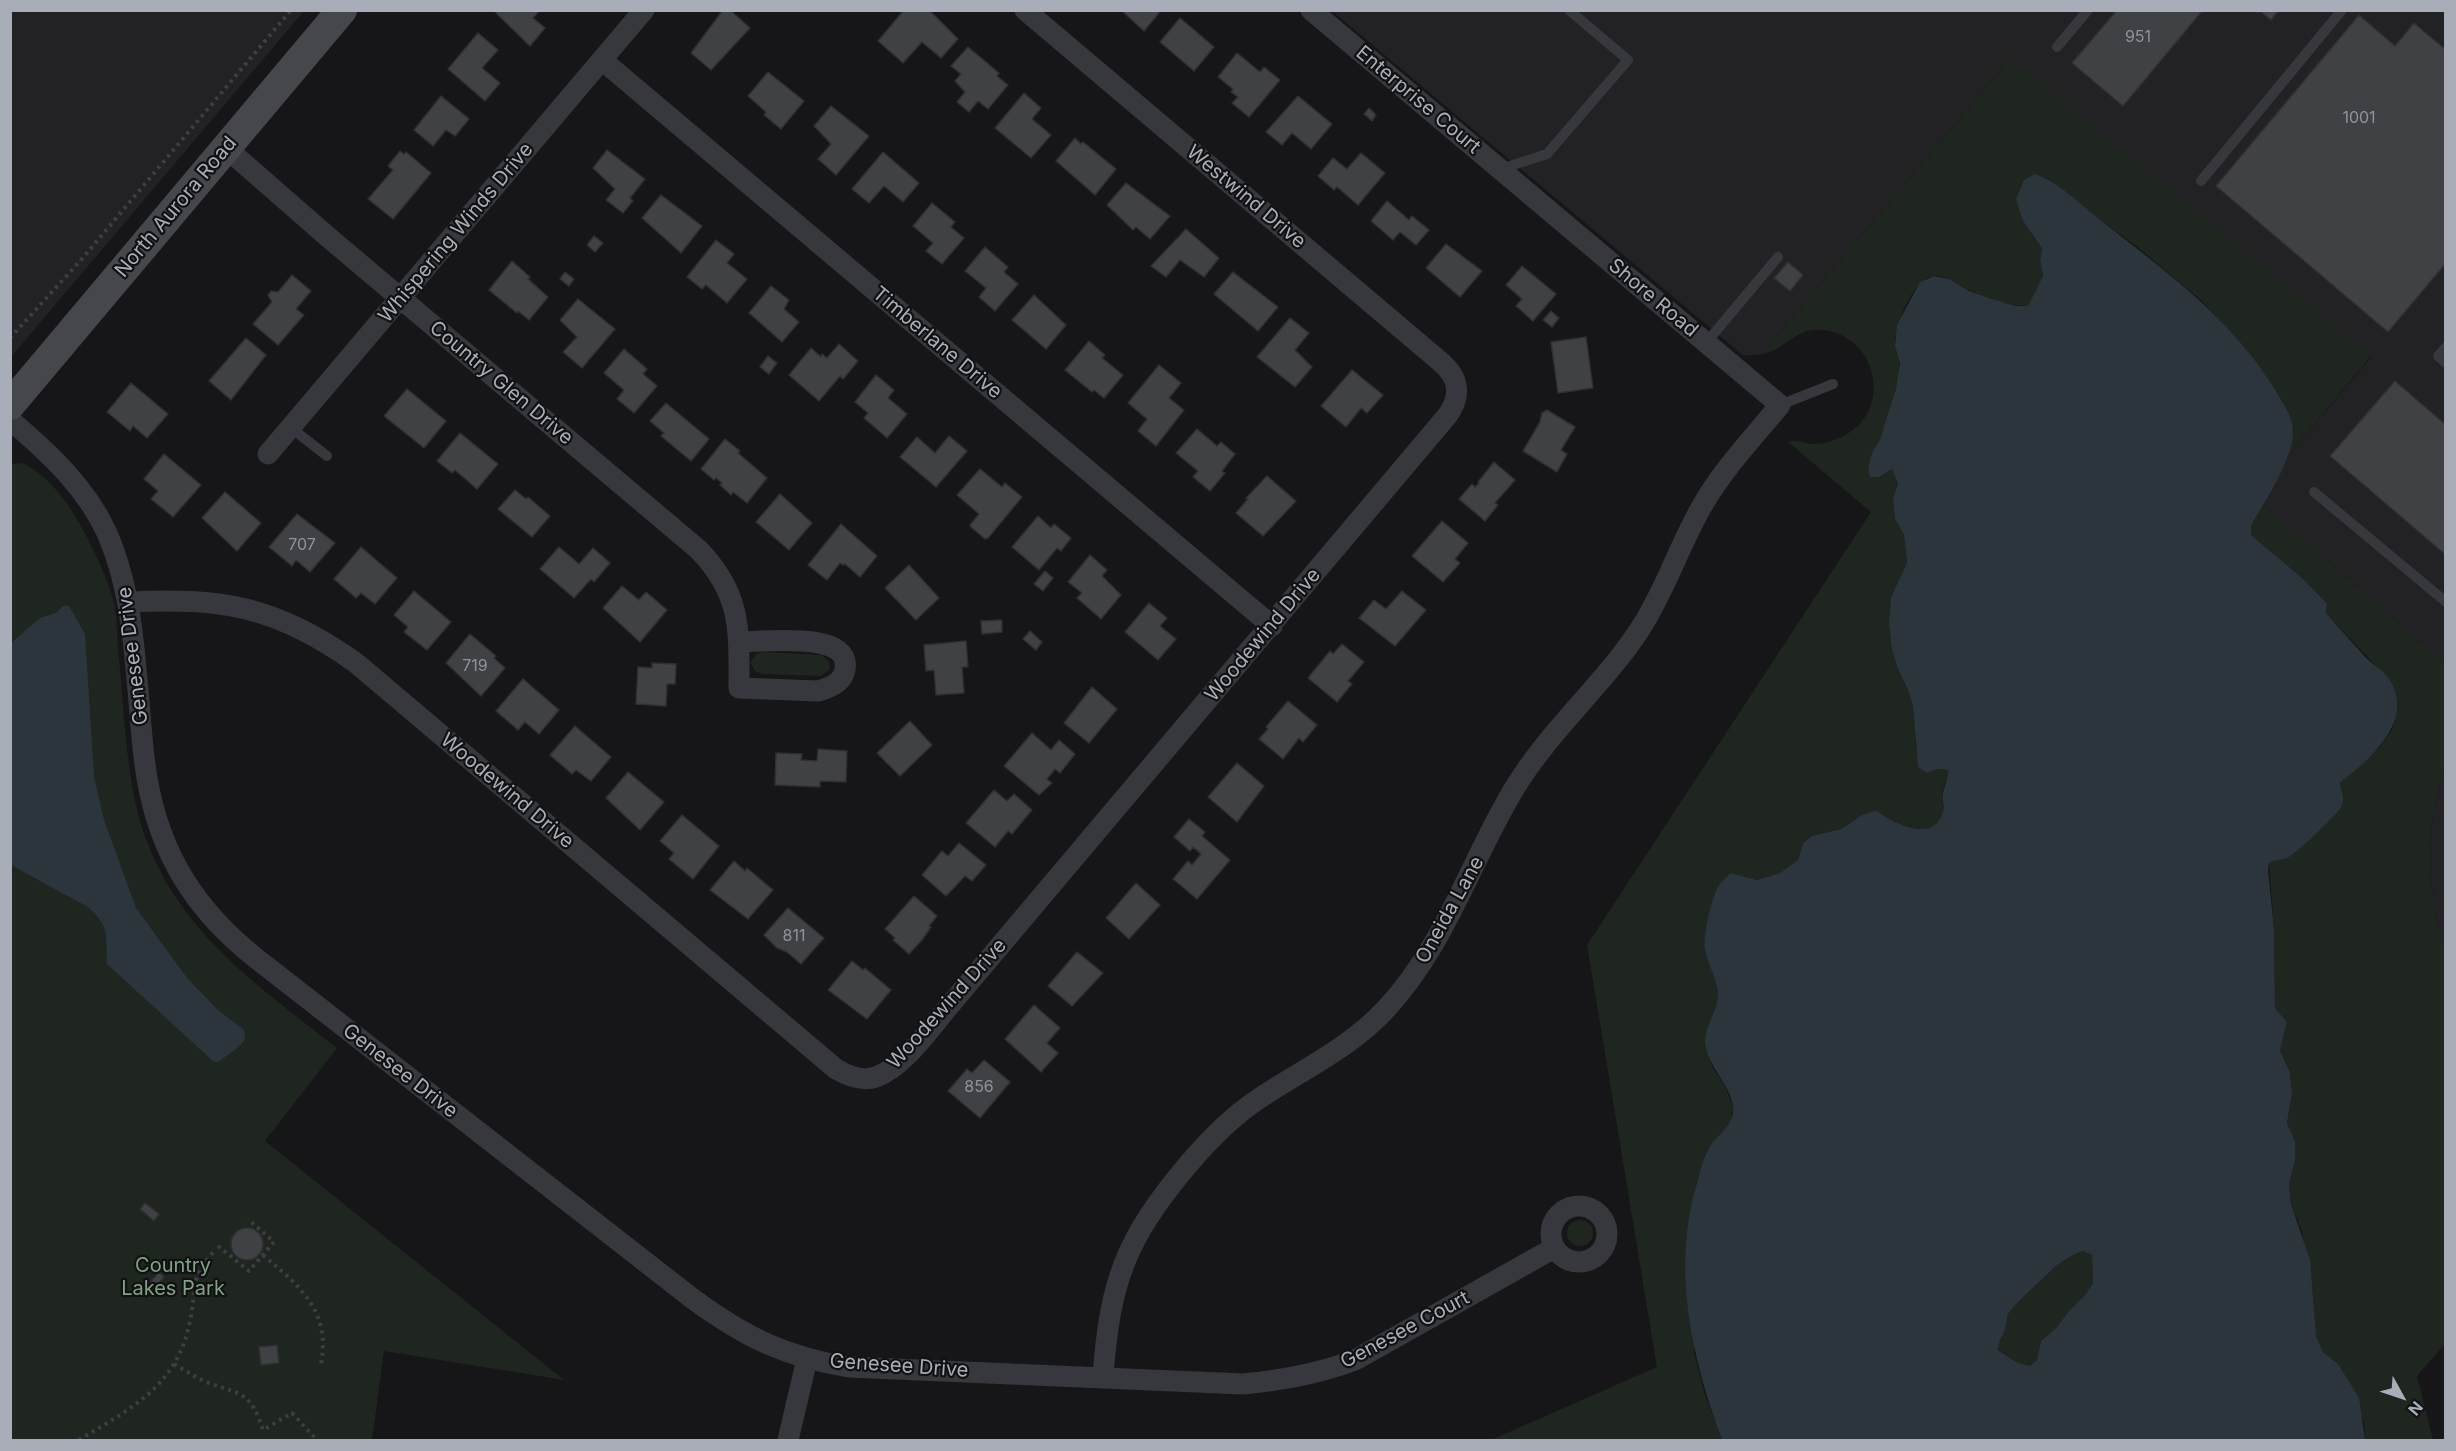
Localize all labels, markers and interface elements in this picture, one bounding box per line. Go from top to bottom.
house number: 951 [2125,27,2151,47]
street label: Enterprise Court [1351,41,1485,159]
house number: 1001 [2342,108,2376,128]
street label: North Aurora Road [110,132,242,282]
street label: Whispering Winds Drive [374,138,538,328]
street label: Westwind Drive [1181,140,1311,254]
street label: Shore Road [1603,254,1703,342]
street label: Timberlane Drive [867,282,1007,404]
street label: Country Glen Drive [424,316,578,450]
house number: 707 [288,535,316,555]
street label: Woodewind Drive [1200,563,1326,707]
street label: Genesee Drive [113,585,153,727]
house number: 719 [462,656,488,676]
street label: Woodewind Drive [435,728,579,854]
street label: Oneida Lane [1411,852,1489,968]
house number: 811 [783,926,805,946]
street label: Woodewind Drive [882,934,1012,1074]
street label: Genesee Drive [338,1019,462,1123]
house number: 856 [964,1077,994,1097]
park label: Country Lakes Park [121,1254,225,1301]
street label: Genesee Court [1337,1286,1473,1374]
street label: Genesee Drive [829,1349,969,1383]
north arrow [2372,1367,2432,1427]
text: N [2404,1397,2427,1420]

